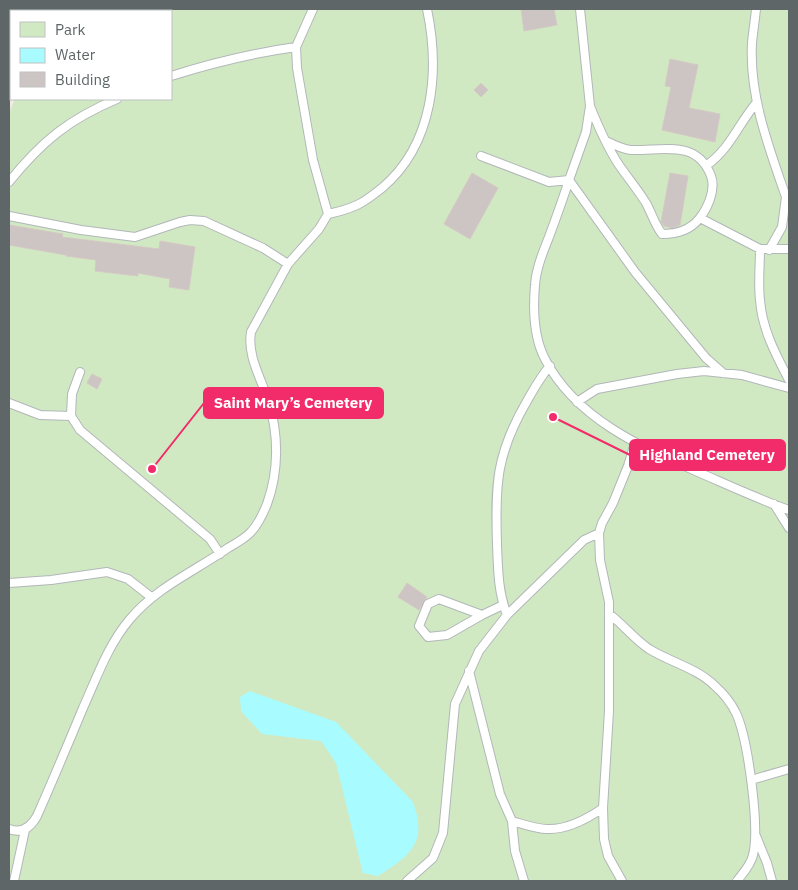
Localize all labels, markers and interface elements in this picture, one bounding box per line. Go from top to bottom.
legend [10,10,172,100]
text: Park [55,20,85,39]
text: Water [55,45,96,64]
text: Building [55,70,110,89]
callout: Saint Mary’s Cemetery [204,388,383,418]
text: Saint Mary’s Cemetery [214,393,372,412]
callout: Highland Cemetery [630,440,785,470]
text: Highland Cemetery [639,445,775,464]

